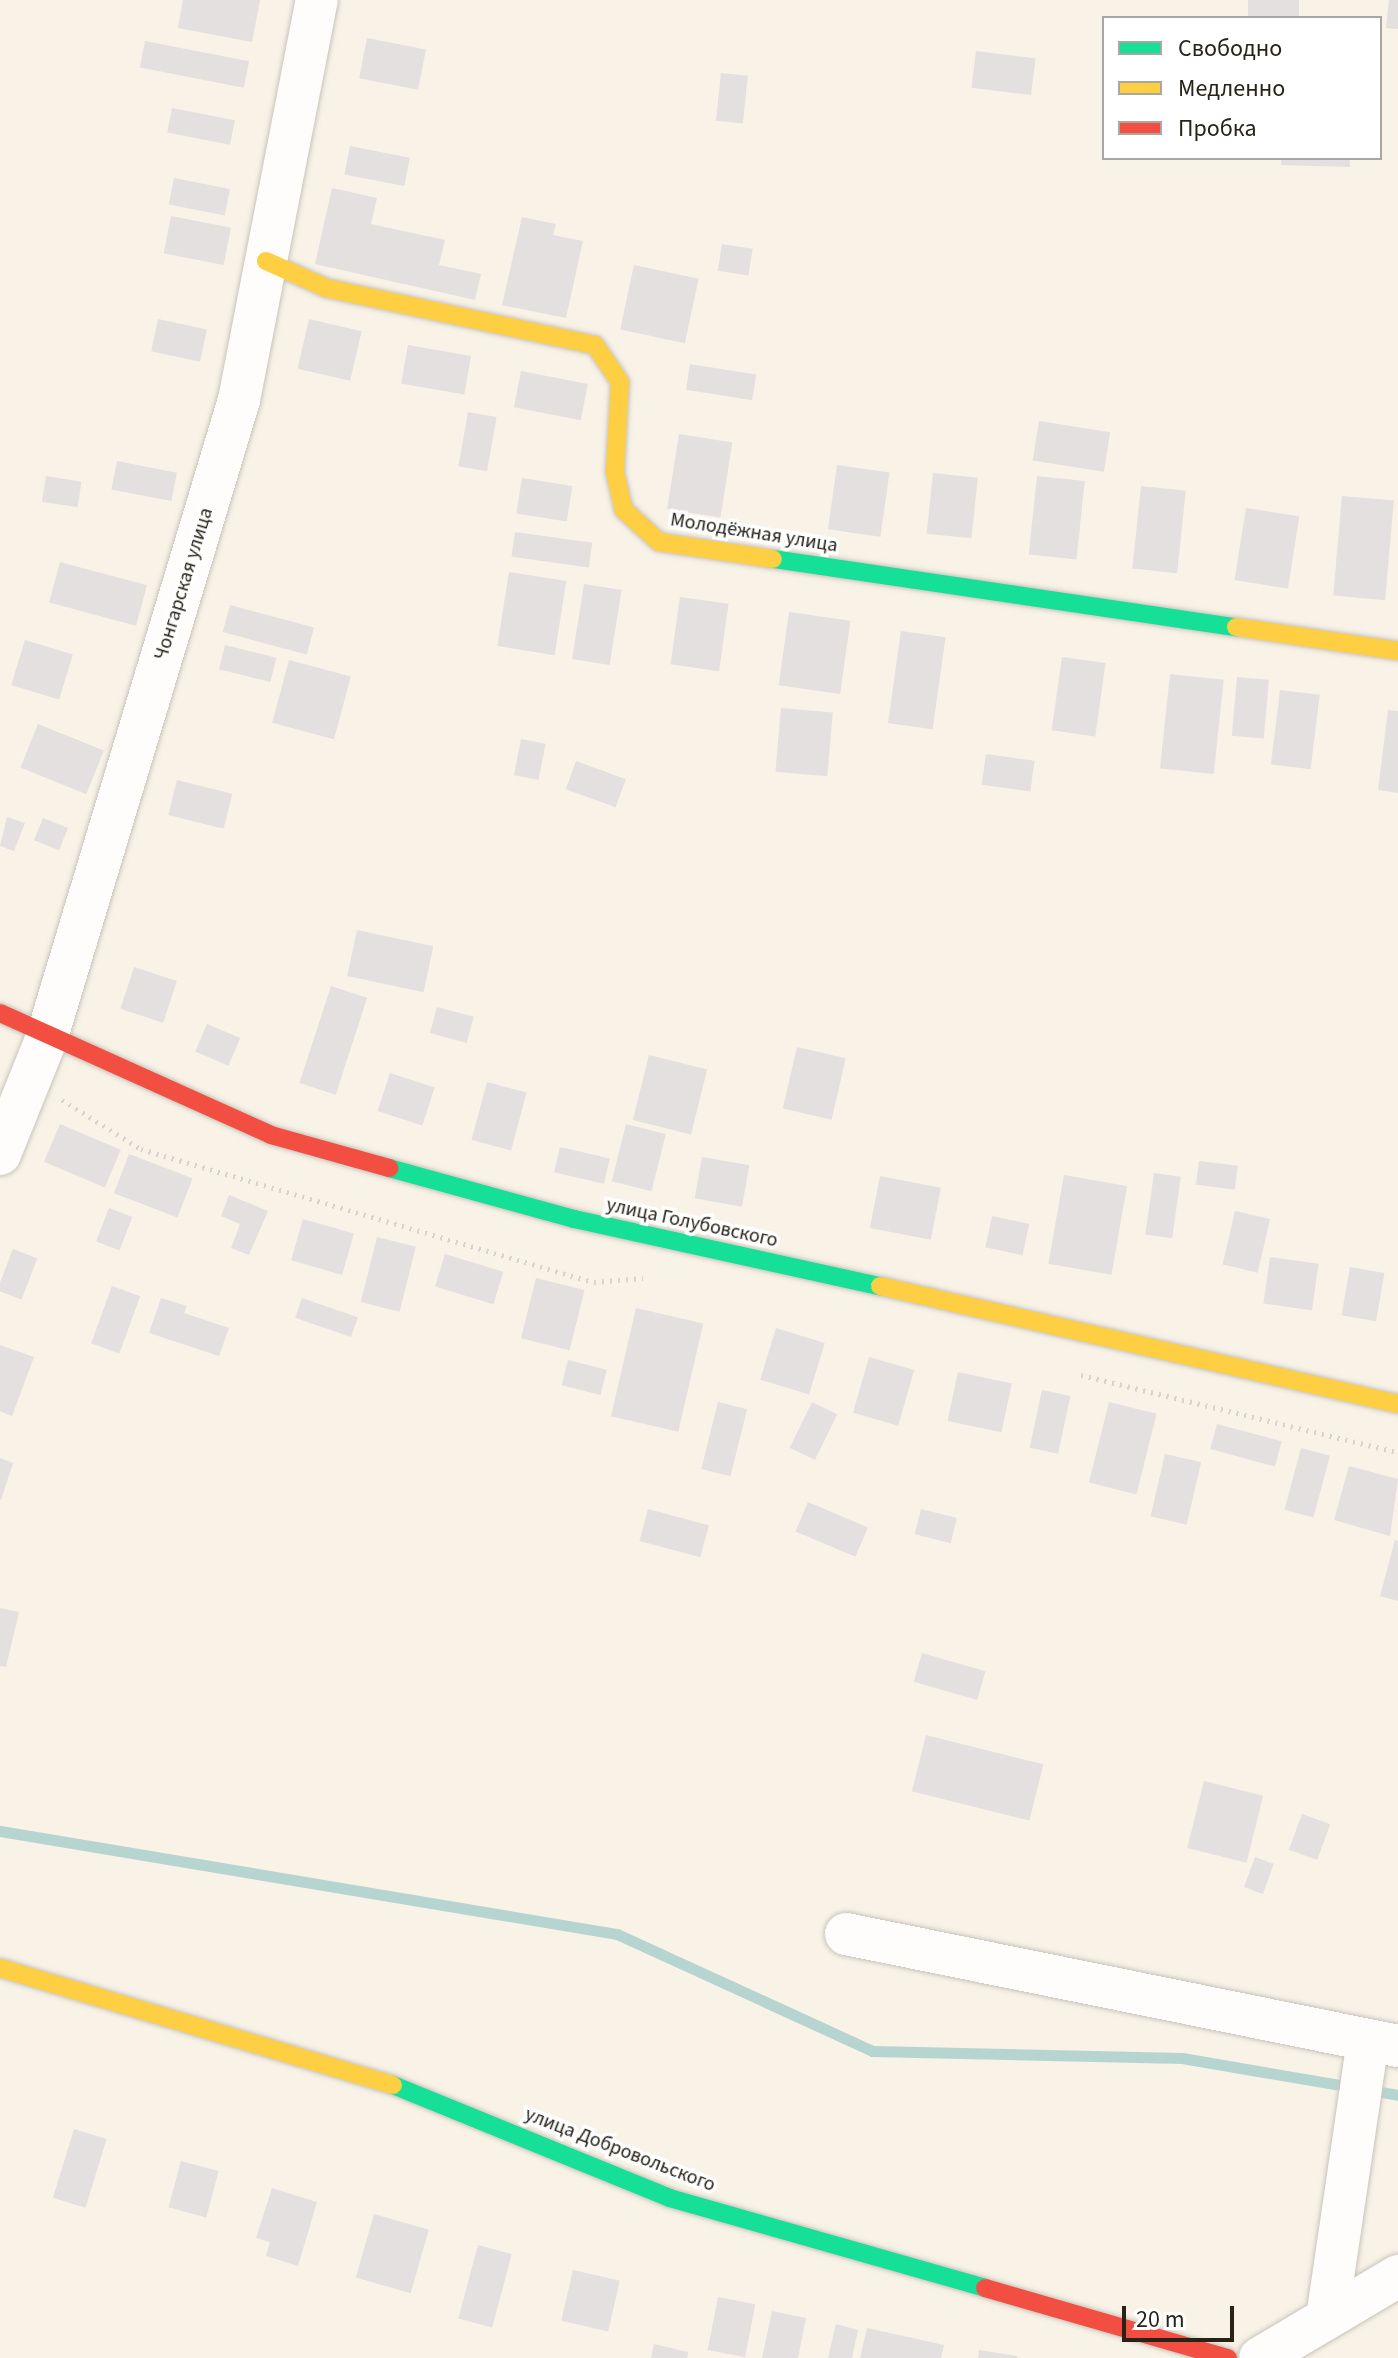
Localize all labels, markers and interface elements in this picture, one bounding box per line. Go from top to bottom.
legend [1102,16,1382,160]
text: Свободно [1178,31,1282,66]
text: Медленно [1178,71,1285,106]
text: Пробка [1178,111,1257,146]
street label: Чонгарская улица [149,505,219,663]
street label: Молодёжная улица [669,508,839,558]
street label: улица Голубовского [604,1193,780,1253]
street label: улица Добровольского [521,2103,719,2197]
scale bar [1126,2290,1238,2340]
text: 20 m [1136,2302,1185,2337]

